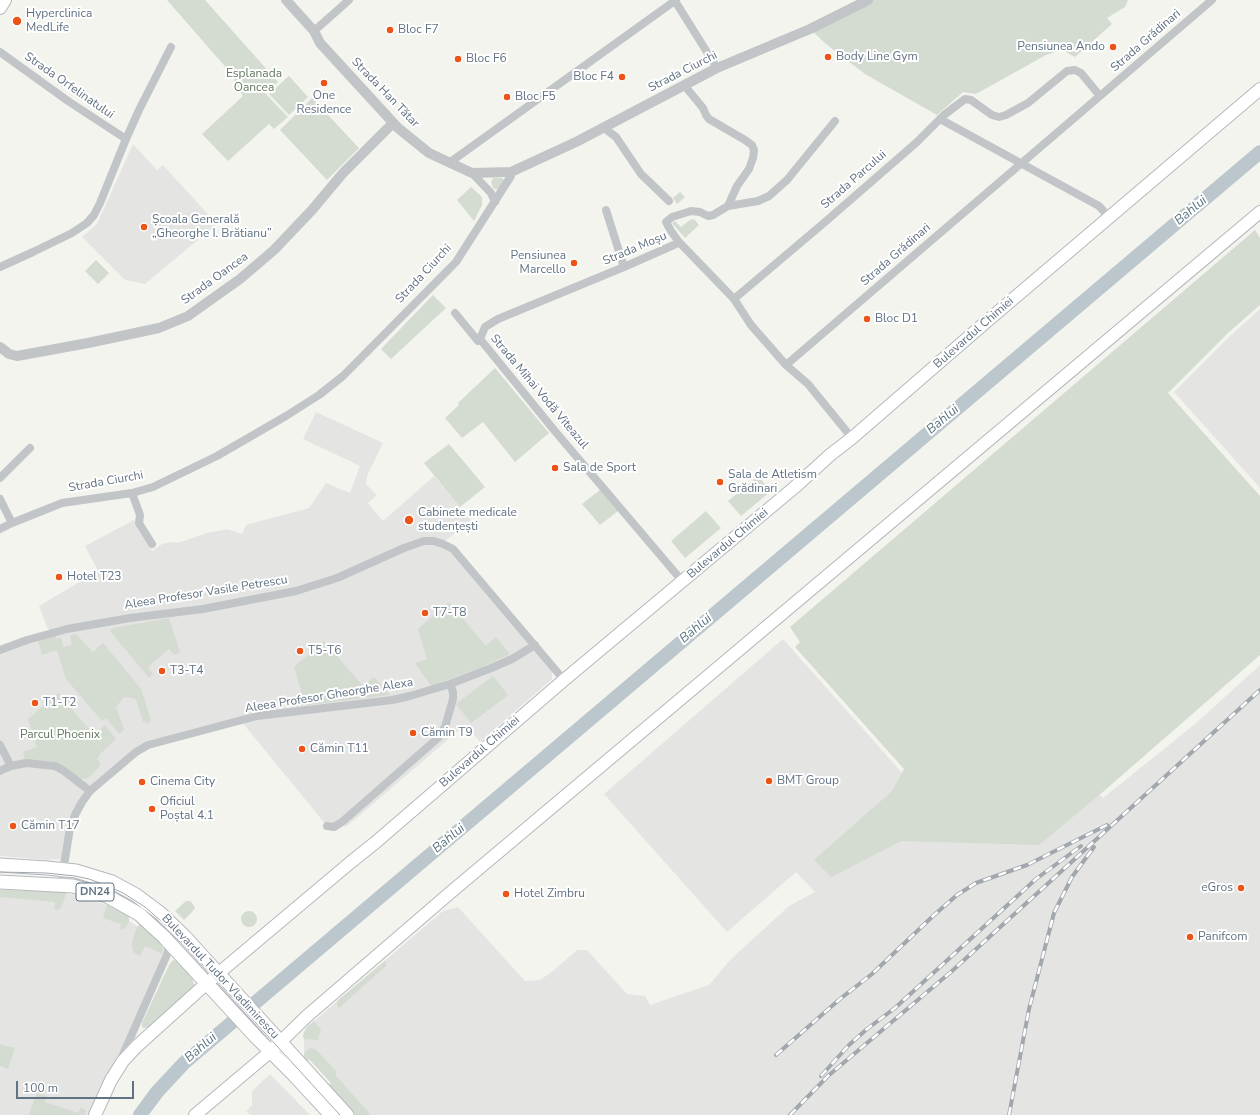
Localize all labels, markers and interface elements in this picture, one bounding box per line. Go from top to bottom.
place label: Hyperclinica MedLife [26,7,92,35]
street label: Strada Grădinari [1108,7,1184,75]
marker: Hyperclinica MedLife [11,15,23,27]
place label: Bloc F7 [398,23,439,37]
marker: Bloc F7 [385,25,395,35]
place label: Pensiunea Ando [1017,40,1105,54]
marker: Pensiunea Ando [1108,42,1118,52]
street label: Strada Ciurchi [646,48,720,96]
street label: Strada Orfelinatului [21,50,117,122]
place label: Body Line Gym [836,50,918,64]
place label: Bloc F6 [466,52,507,66]
marker: Body Line Gym [823,52,833,62]
marker: Bloc F6 [453,54,463,64]
street label: Strada Han Tătar [348,55,422,131]
park label: Esplanada Oancea [226,67,282,95]
place label: Bloc F4 [573,70,614,84]
marker: Bloc F4 [617,72,627,82]
marker: One Residence [319,78,329,88]
place label: One Residence [297,89,351,117]
place label: Bloc F5 [515,90,556,104]
marker: Bloc F5 [502,92,512,102]
street label: Strada Parcului [818,148,890,212]
water label: Bahlui [1172,193,1210,229]
place label: Școala Generală „Gheorghe I. Brătianu” [152,213,272,241]
street label: Strada Grădinari [858,221,934,289]
marker: Școala Generală „Gheorghe I. Brătianu” [139,222,149,232]
street label: Strada Moșu [601,229,669,269]
street label: Strada Ciurchi [393,241,455,307]
place label: Pensiunea Marcello [511,249,566,277]
street label: Strada Oancea [179,250,251,308]
marker: Pensiunea Marcello [569,258,579,268]
street label: Bulevardul Chimiei [931,294,1017,372]
place label: Bloc D1 [875,312,918,326]
marker: Bloc D1 [862,314,872,324]
street label: Strada Mihai Vodă Viteazul [487,332,591,452]
water label: Bahlui [924,402,962,438]
place label: Sala de Sport [563,461,636,475]
marker: Sala de Sport [550,463,560,473]
street label: Strada Ciurchi [68,468,144,496]
place label: Sala de Atletism Grădinari [728,468,817,496]
marker: Sala de Atletism Grădinari [715,477,725,487]
place label: Cabinete medicale studențești [418,506,517,534]
street label: Bulevardul Chimiei [684,506,772,582]
marker: Cabinete medicale studențești [403,514,415,526]
place label: Hotel T23 [67,570,122,584]
marker: Hotel T23 [54,572,64,582]
street label: Aleea Profesor Vasile Petrescu [123,573,289,613]
place label: T7-T8 [433,606,466,620]
marker: T7-T8 [420,608,430,618]
water label: Bahlui [677,611,715,647]
place label: T5-T6 [308,644,341,658]
marker: T5-T6 [295,646,305,656]
place label: T3-T4 [170,664,203,678]
marker: T3-T4 [157,666,167,676]
street label: Aleea Profesor Gheorghe Alexa [244,676,414,716]
place label: T1-T2 [43,696,76,710]
marker: T1-T2 [30,698,40,708]
street label: Bulevardul Chimiei [437,713,523,791]
place label: Cămin T9 [421,726,473,740]
park label: Parcul Phoenix [20,728,100,742]
marker: Cămin T9 [408,728,418,738]
place label: Cămin T11 [310,742,369,756]
marker: Cămin T11 [297,744,307,754]
place label: BMT Group [777,774,839,788]
place label: Cinema City [150,775,215,789]
marker: BMT Group [764,776,774,786]
marker: Cinema City [137,777,147,787]
place label: Oficiul Poștal 4.1 [160,795,214,823]
marker: Oficiul Poștal 4.1 [147,804,157,814]
place label: Cămin T17 [21,819,80,833]
marker: Cămin T17 [8,821,18,831]
water label: Bahlui [430,821,468,857]
place label: eGros [1201,881,1233,895]
road number: DN24 [76,883,114,901]
marker: eGros [1236,883,1246,893]
place label: Hotel Zimbru [514,887,585,901]
marker: Hotel Zimbru [501,889,511,899]
street label: Bulevardul Tudor Vladimirescu [158,912,282,1042]
place label: Panifcom [1198,930,1247,944]
marker: Panifcom [1185,932,1195,942]
water label: Bahlui [182,1030,220,1066]
scale bar [18,1073,136,1099]
text: 100 m [23,1080,58,1096]

